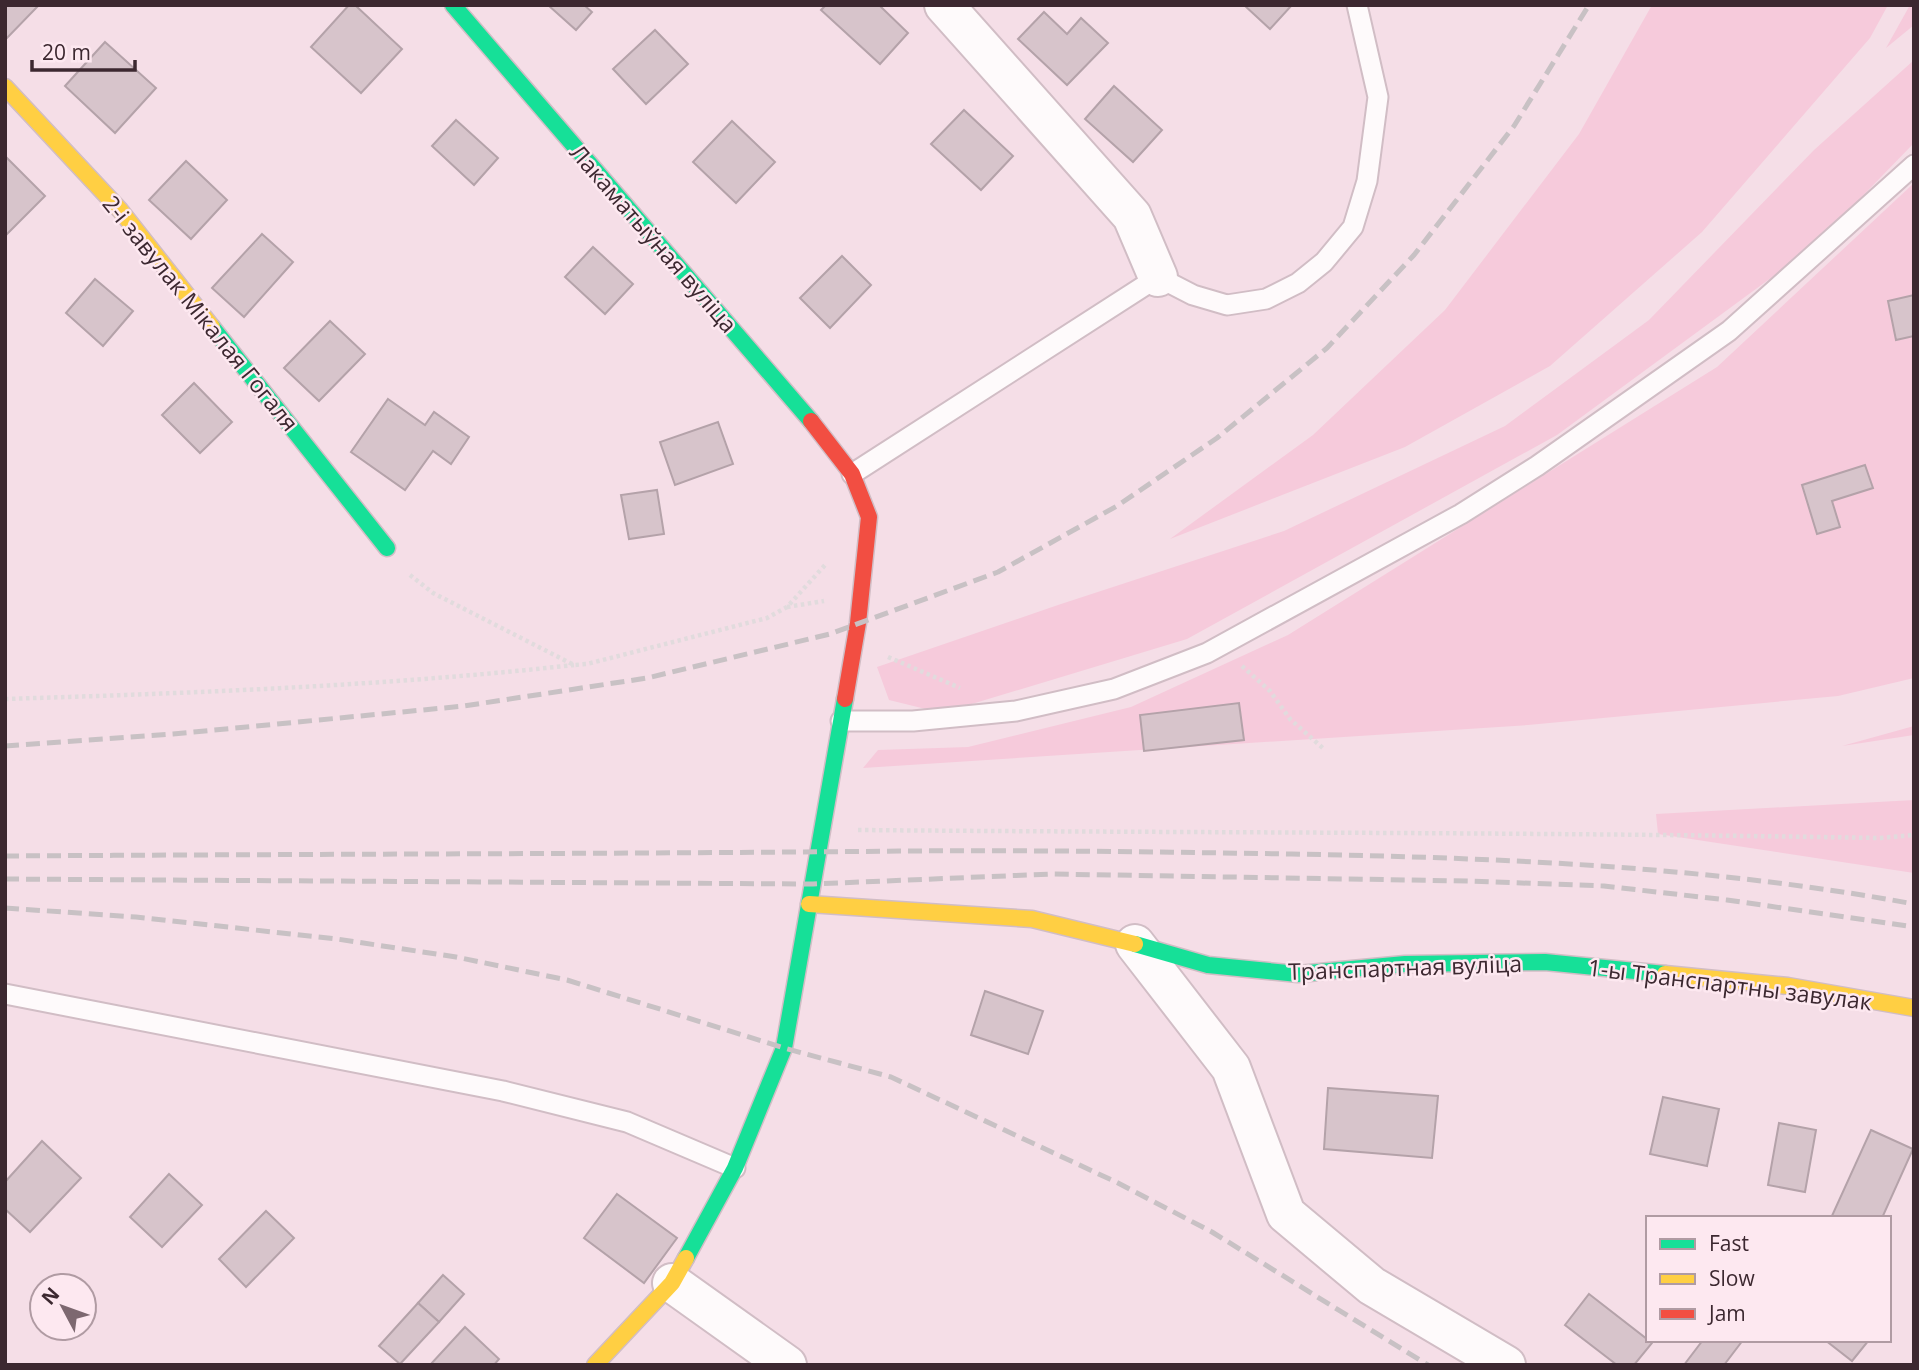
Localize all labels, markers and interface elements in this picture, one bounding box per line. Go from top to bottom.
scale bar [32,28,135,72]
text: 20 m [42,38,91,66]
street label: Лакаматыўная вуліца [563,137,745,339]
street label: 2-і завулак Мікалая Гогаля [96,188,306,438]
street label: Транспартная вуліца [1288,947,1522,987]
street label: 1-ы Транспартны завулак [1586,951,1874,1017]
legend [1646,1216,1891,1342]
text: Fast [1709,1229,1749,1257]
text: Slow [1709,1264,1755,1292]
north arrow [28,1272,98,1342]
text: N [35,1281,65,1310]
text: Jam [1707,1299,1746,1327]

